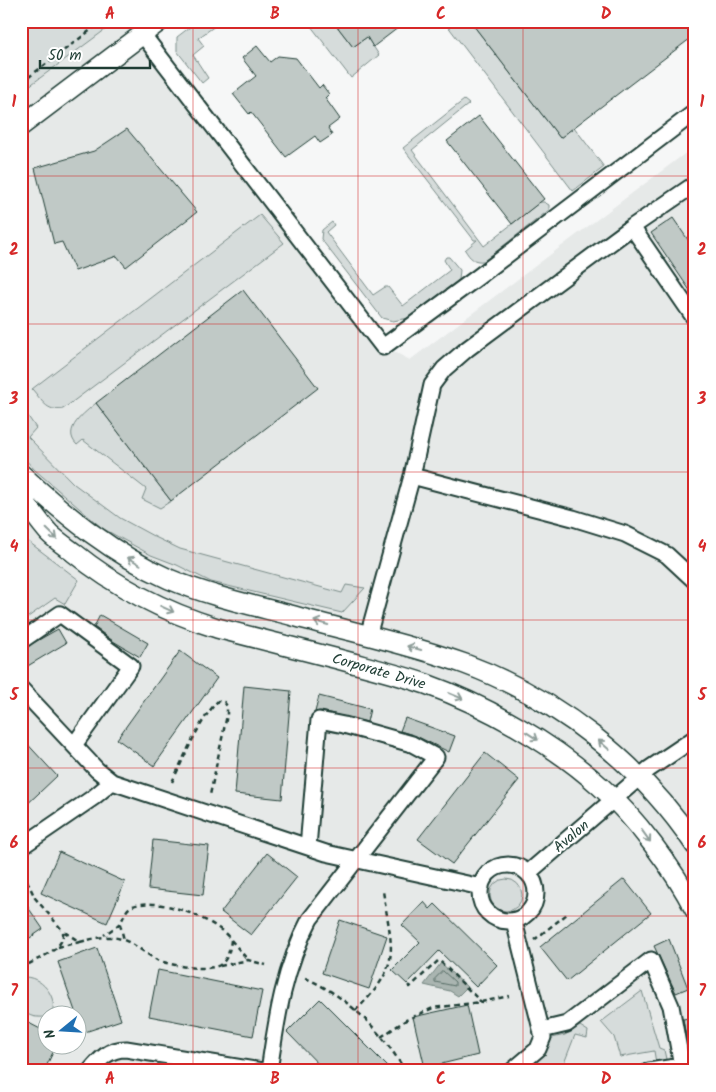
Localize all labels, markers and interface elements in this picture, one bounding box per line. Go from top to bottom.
text: A [105,2,115,27]
text: B [270,2,280,27]
text: C [436,2,446,27]
text: D [601,2,612,27]
scale bar [40,38,150,70]
text: 50 m [48,44,82,68]
text: 1 [12,90,17,115]
text: 1 [700,90,705,115]
text: 2 [9,238,19,263]
text: 2 [697,238,707,263]
text: 3 [9,387,19,412]
text: 3 [697,387,707,412]
one-way arrow [45,528,58,540]
text: 4 [10,535,19,560]
text: 4 [698,535,707,560]
one-way arrow [127,556,142,566]
one-way arrow [159,605,174,615]
one-way arrow [313,618,329,628]
one-way arrow [406,643,422,652]
street label: Corporate Drive [329,647,429,697]
text: 5 [9,683,20,708]
text: 5 [697,683,708,708]
one-way arrow [448,692,463,702]
one-way arrow [525,731,539,742]
one-way arrow [598,739,611,750]
street label: Avalon [548,814,595,859]
one-way arrow [641,829,651,843]
text: 6 [10,831,19,856]
text: 6 [698,831,707,856]
text: 7 [10,979,18,1004]
text: 7 [698,979,706,1004]
north arrow [38,1004,88,1054]
text: N [39,1026,62,1041]
text: A [105,1067,115,1092]
text: B [270,1067,280,1092]
text: C [436,1067,446,1092]
text: D [601,1067,612,1092]

